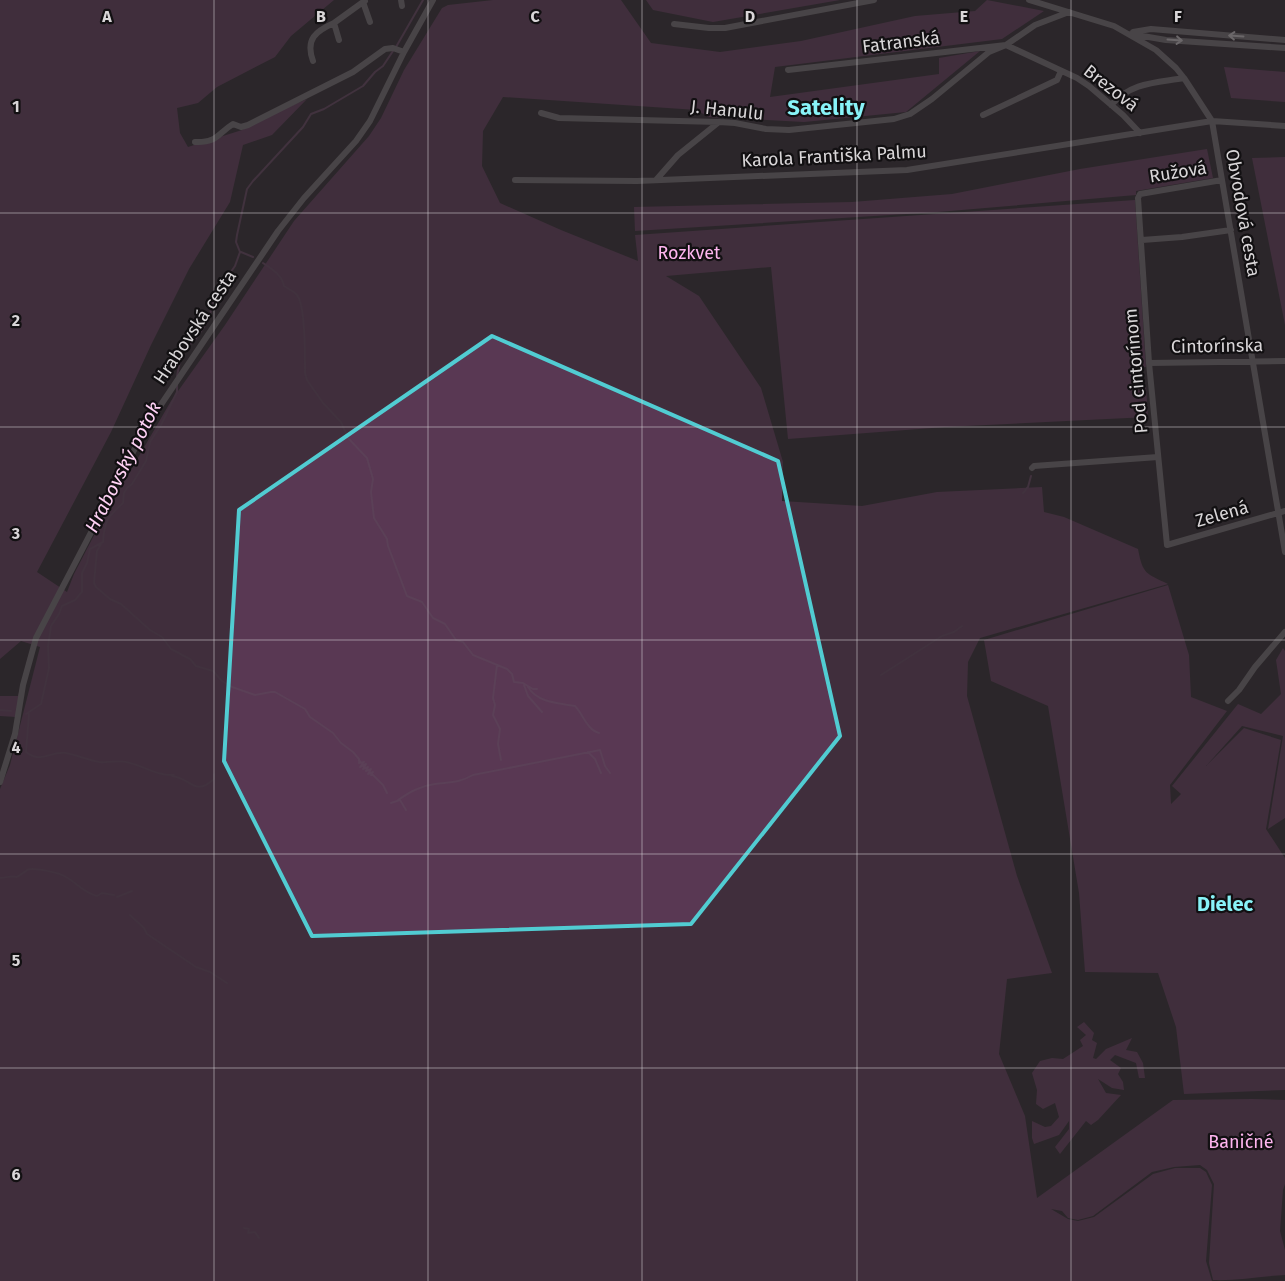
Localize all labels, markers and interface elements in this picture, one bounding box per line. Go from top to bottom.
text: A [101,7,112,26]
text: B [316,7,326,26]
text: C [530,7,540,26]
text: D [745,7,755,26]
text: E [960,7,968,26]
text: F [1174,7,1182,26]
street label: Fatranská [861,26,941,58]
one-way arrow [1229,31,1245,41]
one-way arrow [1167,36,1183,45]
street label: Brezová [1079,60,1143,116]
district label: Satelity [787,94,865,121]
street label: J. Hanulu [689,95,765,125]
text: 1 [12,97,20,116]
street label: Karola Františka Palmu [741,140,927,172]
street label: Obvodová cesta [1221,147,1265,279]
street label: Ružová [1148,157,1208,187]
park label: Rozkvet [657,242,721,264]
street label: Hrabovská cesta [149,266,241,388]
street label: Pod cintorínom [1120,308,1152,434]
text: 2 [12,311,20,330]
street label: Cintorínska [1171,334,1263,358]
water label: Hrabovský potok [80,398,166,536]
street label: Zelená [1193,496,1251,532]
text: 3 [11,524,20,543]
text: 4 [11,738,21,757]
district label: Dielec [1197,892,1253,916]
text: 5 [12,951,21,970]
park label: Baničné [1208,1131,1274,1153]
text: 6 [11,1165,21,1184]

